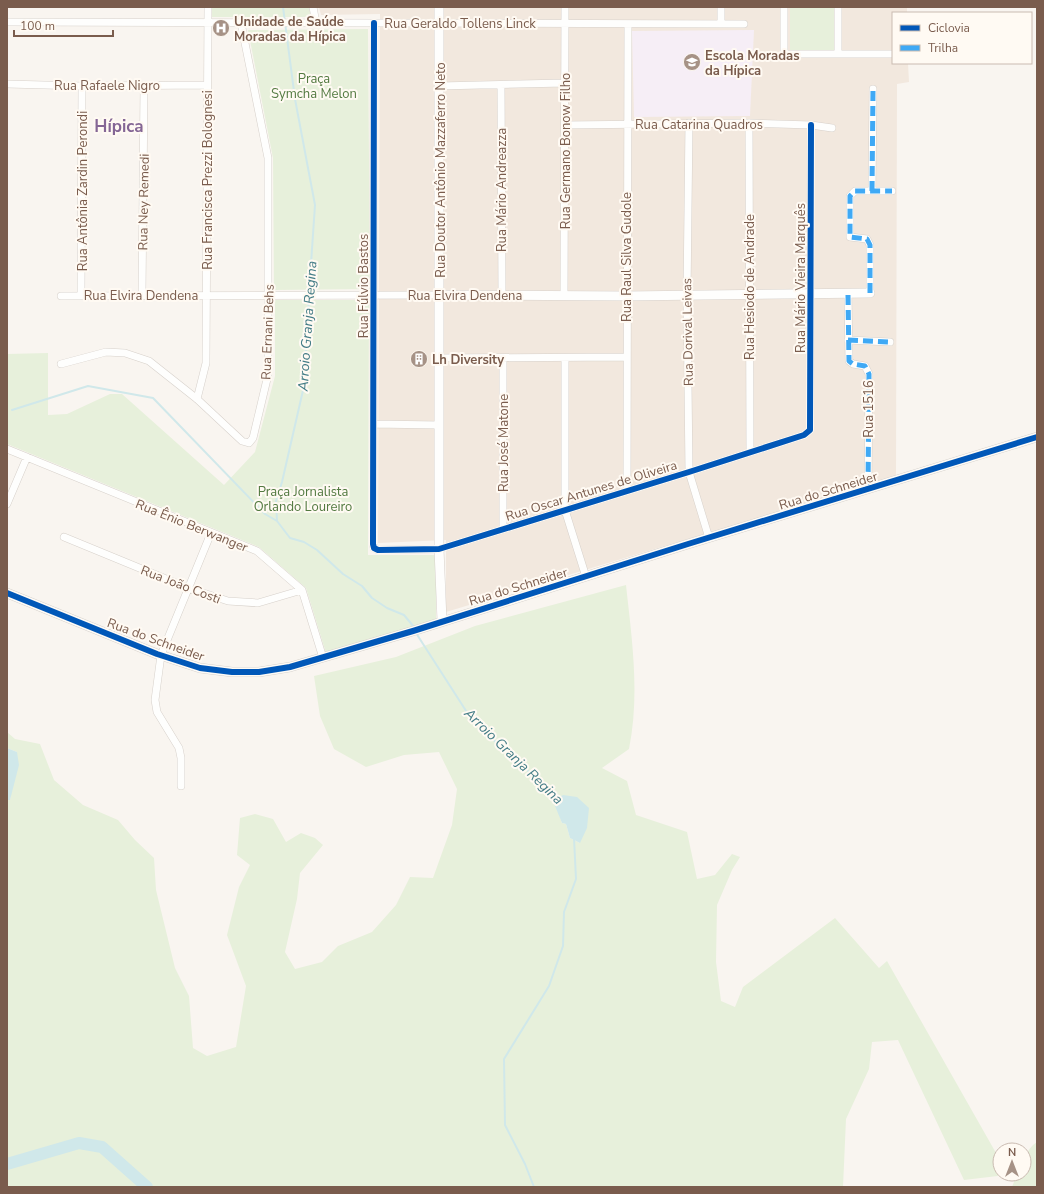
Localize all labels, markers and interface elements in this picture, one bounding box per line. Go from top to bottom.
scale bar [14,12,113,38]
legend [892,12,1032,64]
place label: Unidade de Saúde Moradas da Hípica [234,13,346,46]
street label: Rua Geraldo Tollens Linck [384,15,536,33]
text: 100 m [20,18,55,34]
hospital icon: Unidade de Saúde Moradas da Hípica [211,18,231,38]
text: Ciclovia [928,20,970,36]
text: Trilha [928,40,958,56]
place label: Escola Moradas da Hípica [705,47,799,80]
school or university icon: Escola Moradas da Hípica [682,52,702,72]
street label: Rua Doutor Antônio Mazzaferro Neto [432,62,450,278]
park label: Praça Symcha Melon [271,70,357,103]
street label: Rua Germano Bonow Filho [557,73,575,229]
street label: Rua Rafaele Nigro [54,77,160,95]
street label: Rua Francisca Prezzi Bolognesi [199,90,217,270]
street label: Rua Antônia Zardin Perondi [74,111,92,271]
district label: Hípica [94,115,144,138]
street label: Rua Catarina Quadros [635,116,763,134]
street label: Rua Mário Andreazza [493,128,511,252]
street label: Rua Ney Remedi [134,153,154,251]
street label: Rua Raul Silva Gudole [618,192,636,322]
street label: Rua Mário Vieira Marquês [792,203,810,353]
street label: Rua Hesiodo de Andrade [741,214,759,360]
street label: Rua Fúlvio Bastos [355,234,373,338]
water label: Arroio Granja Regina [293,260,322,393]
street label: Rua Dorival Leivas [678,278,698,386]
street label: Rua Ernani Behs [257,284,279,380]
street label: Rua Elvira Dendena [84,287,198,305]
street label: Rua Elvira Dendena [408,287,522,305]
building icon: Lh Diversity [409,349,429,369]
place label: Lh Diversity [432,351,504,369]
street label: Rua 1516 [860,380,878,438]
street label: Rua José Matone [495,394,513,492]
street label: Rua Oscar Antunes de Oliveira [503,456,679,526]
street label: Rua do Schneider [777,467,880,515]
park label: Praça Jornalista Orlando Loureiro [254,483,352,516]
street label: Rua Ênio Berwanger [133,494,251,557]
street label: Rua João Costi [138,561,223,608]
street label: Rua do Schneider [467,563,570,611]
street label: Rua do Schneider [105,614,207,666]
water label: Arroio Granja Regina [459,703,567,809]
north arrow [992,1142,1032,1182]
text: N [1008,1145,1016,1160]

